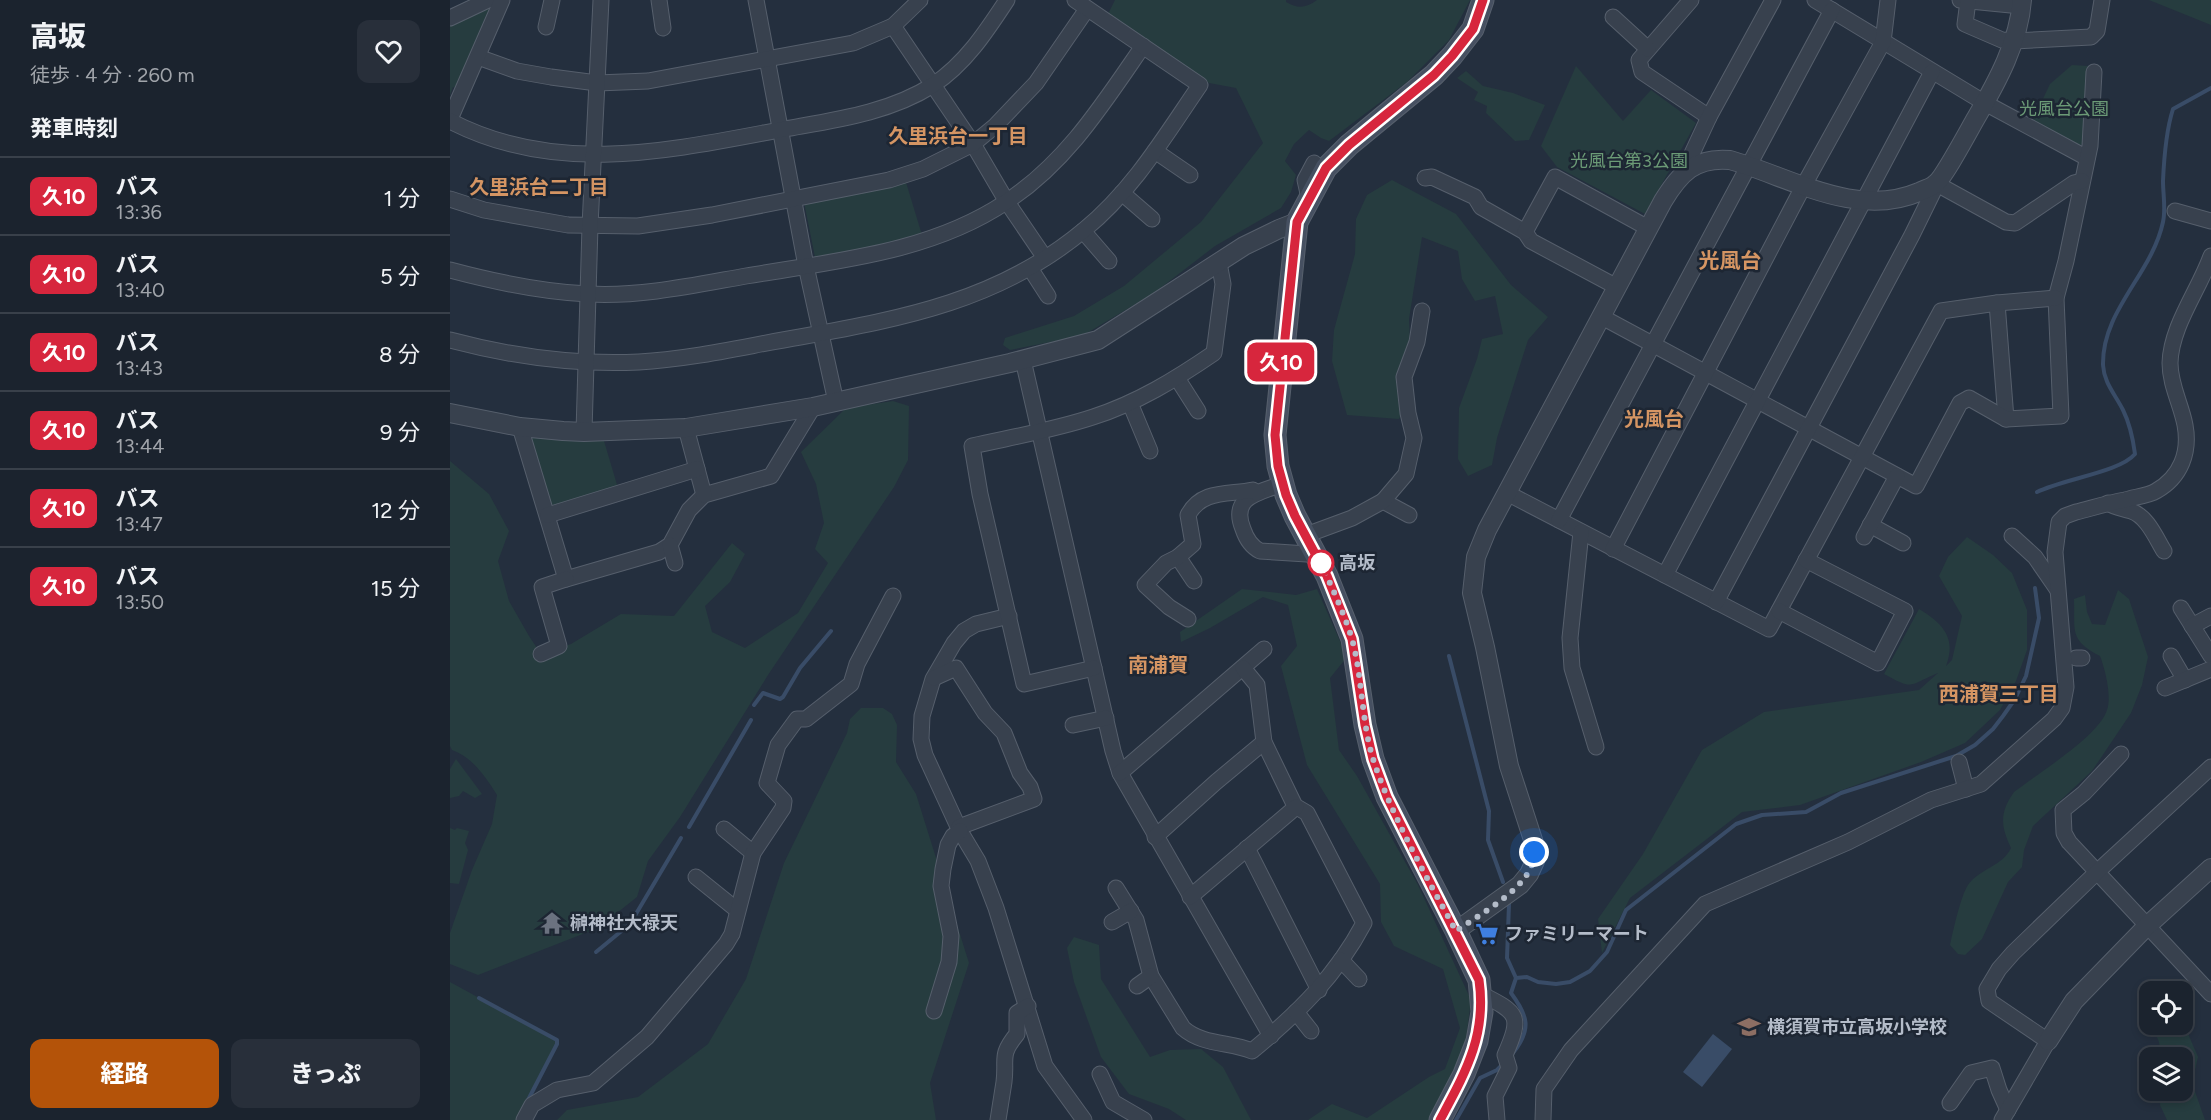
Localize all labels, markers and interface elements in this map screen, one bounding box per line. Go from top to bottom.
text: 高坂 [30,19,86,53]
button: heart [357,20,420,83]
text: 徒歩 · 4 分 · 260 m [30,63,195,87]
park label: 光風台公園 [2019,98,2109,120]
text: 発車時刻 [30,115,118,142]
district label: 久里浜台一丁目 [888,124,1028,148]
park label: 光風台第3公園 [1570,150,1688,172]
text: バス [115,173,160,200]
district label: 久里浜台二丁目 [469,175,609,199]
text: 久10 [42,184,85,209]
text: 1 分 [383,185,420,212]
text: 13:36 [115,200,162,224]
district label: 光風台 [1699,248,1762,273]
text: バス [115,251,160,278]
text: 久10 [42,262,85,287]
text: 5 分 [380,263,420,290]
text: 13:40 [115,278,165,302]
text: バス [115,329,160,356]
text: 久10 [42,340,85,365]
text: 8 分 [379,341,420,368]
line badge: 久10 [1246,342,1316,382]
text: 久10 [1259,350,1303,375]
text: 13:43 [115,356,163,380]
text: バス [115,407,160,434]
district label: 光風台 [1624,407,1684,431]
text: 久10 [42,418,85,443]
text: 9 分 [380,419,420,446]
text: 13:44 [115,434,165,458]
text: バス [115,485,160,512]
text: 久10 [42,496,85,521]
text: 12 分 [371,497,420,524]
text: 13:47 [115,512,163,536]
marker: 高坂 [1308,550,1334,576]
place label: 高坂 [1339,552,1376,574]
text: バス [115,563,160,590]
text: 久10 [42,574,85,599]
text: 15 分 [371,575,420,602]
text: 13:50 [115,590,164,614]
district label: 南浦賀 [1128,653,1188,677]
district label: 西浦賀三丁目 [1939,682,2059,706]
your location [1519,837,1549,867]
temple icon: 榊神社大禄天 [539,910,565,936]
place label: 榊神社大禄天 [570,912,678,934]
supermarket icon: ファミリーマート [1474,921,1500,947]
place label: ファミリーマート [1505,923,1649,945]
map controls [2139,981,2193,1101]
button: locate [2139,981,2193,1035]
school or university icon: 横須賀市立高坂小学校 [1736,1014,1762,1040]
place label: 横須賀市立高坂小学校 [1767,1016,1947,1038]
button: 経路 [30,1039,219,1108]
button: きっぷ [231,1039,420,1108]
button: layers [2139,1047,2193,1101]

